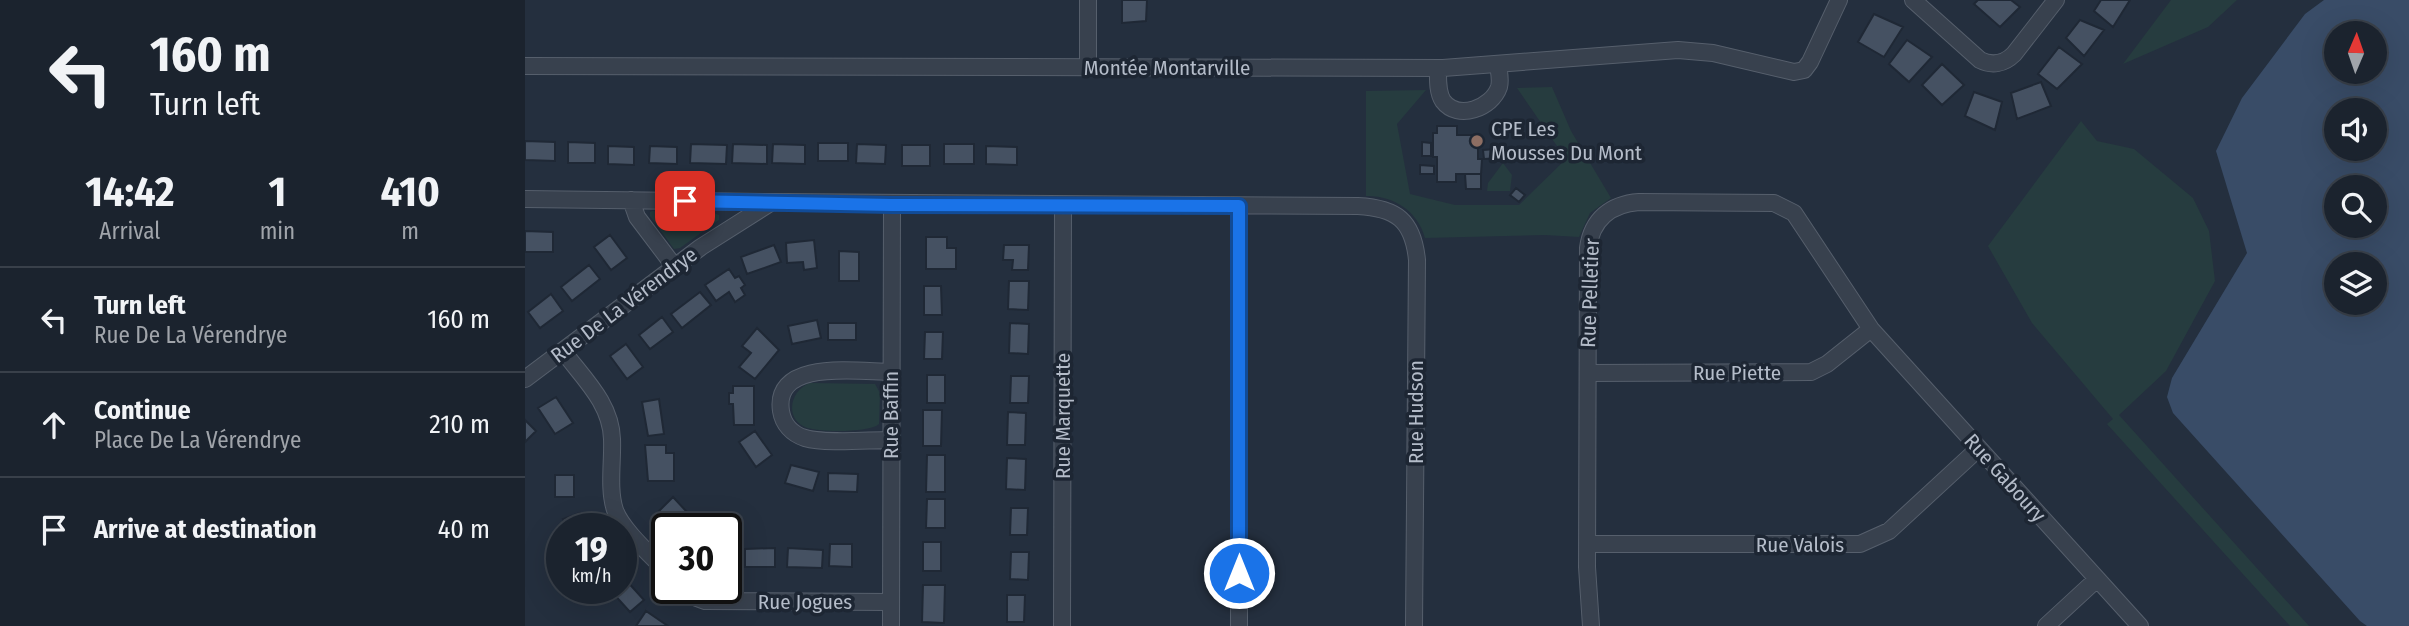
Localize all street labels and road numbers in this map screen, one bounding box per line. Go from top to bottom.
street label: Montée Montarville [1084,55,1250,81]
street label: Rue Pelletier [1575,237,1605,348]
street label: Rue De La Vérendrye [546,241,702,369]
street label: Rue Marquette [1050,353,1076,479]
street label: Rue Hudson [1403,360,1429,464]
street label: Rue Piette [1693,360,1781,386]
street label: Rue Baffin [878,371,904,459]
street label: Rue Gaboury [1959,428,2052,528]
street label: Rue Valois [1756,532,1844,558]
street label: Rue Jogues [758,589,852,615]

